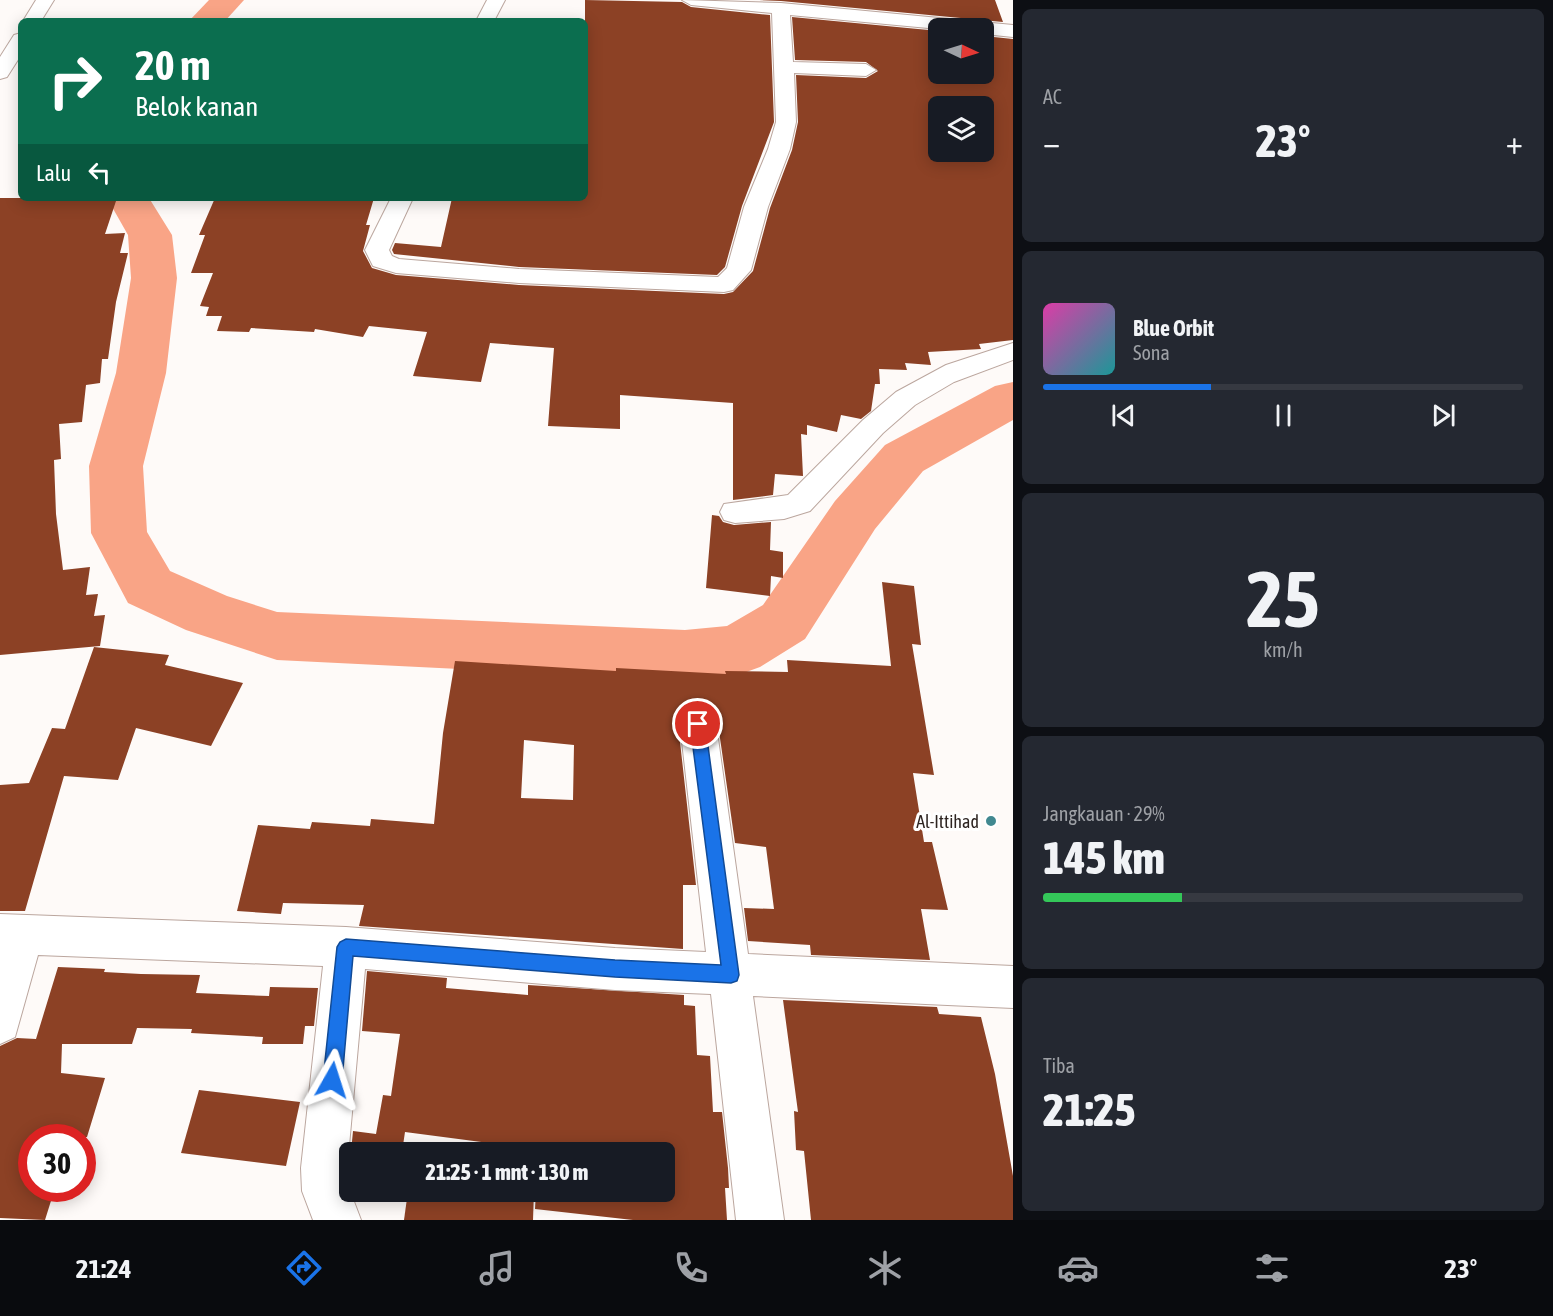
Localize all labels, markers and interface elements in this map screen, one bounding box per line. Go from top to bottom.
north arrow [928,18,994,84]
map controls [928,18,994,162]
text: 20 m [135,41,210,89]
icon: right [36,42,114,120]
text: AC [1043,85,1062,108]
text: Belok kanan [135,91,258,122]
button: layers [928,96,994,162]
text: 23° [1256,115,1310,167]
text: − [1043,123,1060,161]
text: + [1506,123,1523,161]
icon: left [83,156,116,189]
text: Lalu [36,160,71,186]
text: Blue Orbit [1133,315,1214,341]
text: Sona [1133,341,1170,364]
icon: previous [1107,399,1140,432]
icon: pause [1267,399,1300,432]
icon: next [1427,399,1460,432]
text: 25 [1246,554,1320,644]
text: km/h [1263,638,1303,661]
pin [672,698,723,749]
icon: arrive [681,707,714,740]
text: Jangkauan · 29% [1043,802,1165,825]
place label: Al-Ittihad [916,811,979,832]
marker: Al-Ittihad [984,814,998,828]
text: 145 km [1043,832,1165,884]
position arrow [300,1048,364,1112]
text: Tiba [1043,1054,1075,1077]
text: 21:25 [1043,1084,1136,1136]
speed limit sign: 30 [18,1124,96,1202]
text: 21:25 · 1 mnt · 130 m [426,1159,588,1185]
icon: directions [283,1247,325,1289]
icon: music [476,1247,518,1289]
icon: phone [670,1247,712,1289]
icon: climate [864,1247,906,1289]
icon: car [1057,1247,1099,1289]
icon: filters [1251,1247,1293,1289]
text: 21:24 [76,1253,131,1284]
text: 23° [1444,1253,1477,1284]

